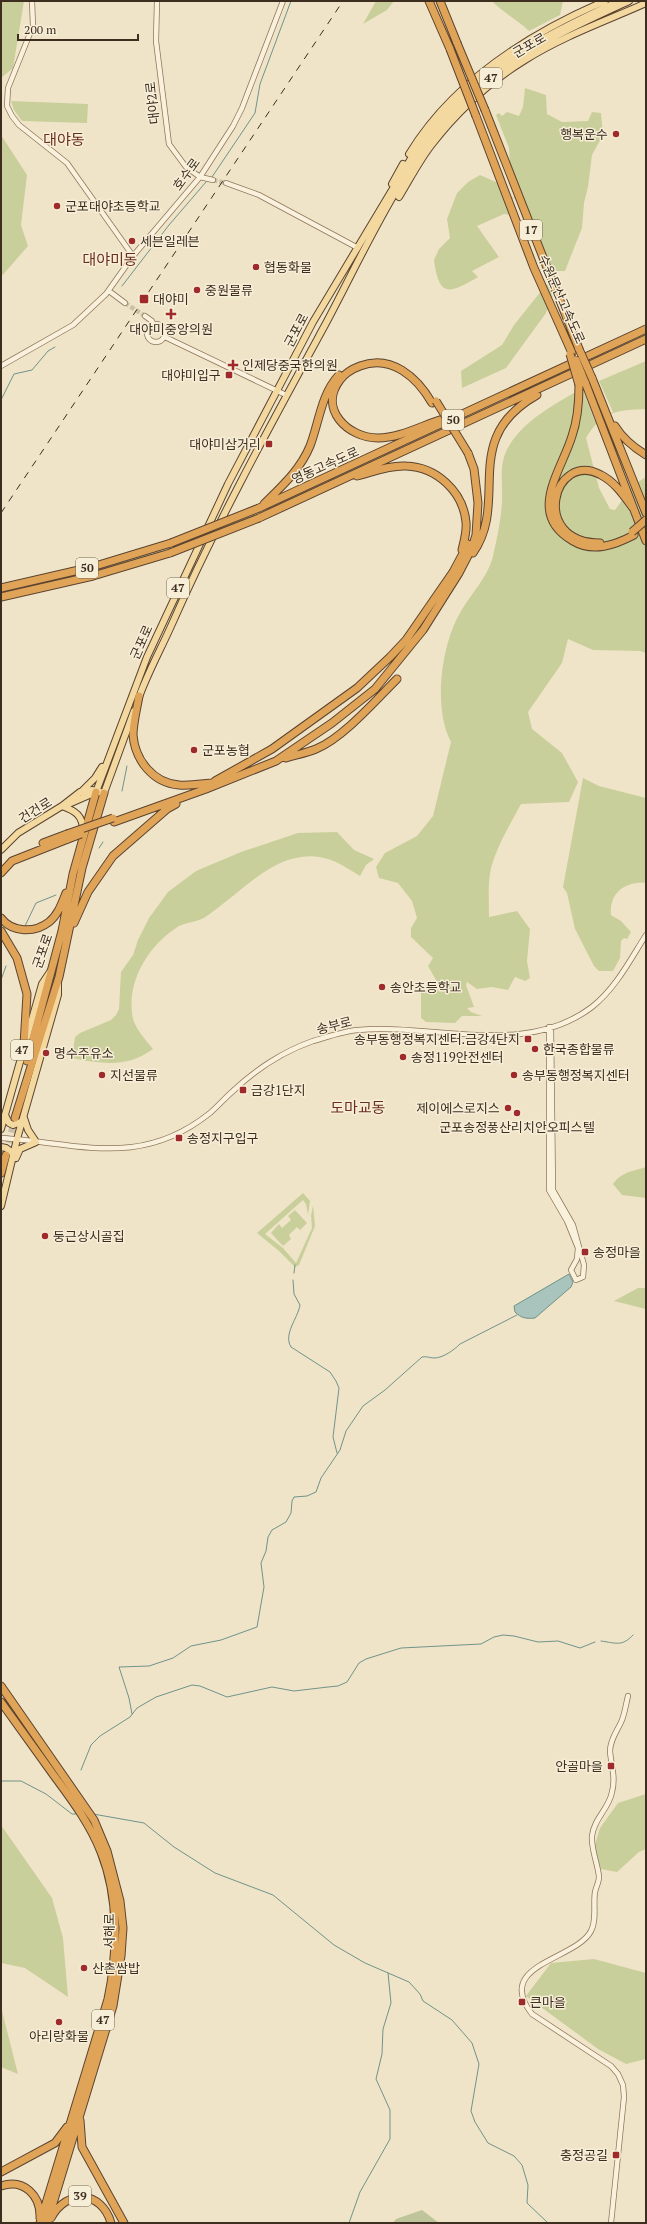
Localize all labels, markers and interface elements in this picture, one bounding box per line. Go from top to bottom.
scale bar [18,16,138,42]
text: 200 m [24,22,57,37]
street label: 군포로 [509,28,549,62]
road number: 47 [480,68,502,88]
street label: 대야2로 [141,81,163,125]
place label: 행복운수 [560,125,608,143]
district label: 대야동 [43,129,85,149]
marker: 행복운수 [611,129,621,139]
street label: 호수로 [168,154,204,194]
place label: 군포대야초등학교 [65,197,161,215]
marker: 군포대야초등학교 [52,201,62,211]
road number: 17 [520,220,542,240]
place label: 세븐일레븐 [140,232,200,250]
marker: 세븐일레븐 [127,236,137,246]
district label: 대야미동 [82,249,138,269]
street label: 수원문산고속도로 [534,252,590,346]
place label: 협동화물 [264,258,312,276]
marker: 협동화물 [251,262,261,272]
place label: 중원물류 [205,281,253,299]
marker: 중원물류 [192,285,202,295]
place label: 대야미 [153,290,189,308]
marker: 대야미 [138,293,150,305]
marker: 대야미중앙의원 [165,308,177,320]
street label: 군포로 [280,310,312,350]
place label: 대야미중앙의원 [129,320,213,338]
place label: 인제당중국한의원 [242,356,338,374]
marker: 인제당중국한의원 [227,359,239,371]
place label: 대야미입구 [161,366,221,384]
marker: 대야미입구 [224,370,234,380]
road number: 50 [442,410,464,430]
place label: 대야미삼거리 [189,435,261,453]
marker: 대야미삼거리 [264,439,274,449]
street label: 영동고속도로 [289,442,361,488]
road number: 50 [76,558,98,578]
road number: 47 [167,578,189,598]
street label: 군포로 [125,622,157,662]
place label: 군포농협 [202,741,250,759]
marker: 군포농협 [189,745,199,755]
street label: 건건로 [15,793,55,827]
street label: 군포로 [28,931,56,971]
place label: 송안초등학교 [390,978,462,996]
marker: 송안초등학교 [377,982,387,992]
street label: 송부로 [314,1012,354,1038]
place label: 송부동행정복지센터.금강4단지 [354,1030,520,1048]
marker: 송부동행정복지센터.금강4단지 [523,1034,533,1044]
road number: 47 [11,1040,33,1060]
place label: 한국종합물류 [543,1040,615,1058]
place label: 명수주유소 [54,1044,114,1062]
marker: 한국종합물류 [530,1044,540,1054]
marker: 명수주유소 [41,1048,51,1058]
place label: 송정119안전센터 [411,1048,504,1066]
marker: 송정119안전센터 [398,1052,408,1062]
place label: 지선물류 [110,1066,158,1084]
place label: 송부동행정복지센터 [522,1066,630,1084]
marker: 지선물류 [97,1070,107,1080]
marker: 송부동행정복지센터 [509,1070,519,1080]
place label: 금강1단지 [251,1081,306,1099]
marker: 금강1단지 [238,1085,248,1095]
district label: 도마교동 [330,1097,386,1117]
place label: 제이에스로지스 [416,1099,500,1117]
marker: 제이에스로지스 [503,1103,513,1113]
marker: 군포송정풍산리치안오피스텔 [512,1108,522,1118]
place label: 군포송정풍산리치안오피스텔 [439,1118,595,1136]
place label: 송정지구입구 [187,1129,259,1147]
marker: 송정지구입구 [174,1133,184,1143]
place label: 둥근상시골집 [53,1227,125,1245]
marker: 둥근상시골집 [40,1231,50,1241]
place label: 송정마을 [593,1243,641,1261]
marker: 송정마을 [580,1247,590,1257]
place label: 안골마을 [555,1757,603,1775]
marker: 안골마을 [606,1761,616,1771]
street label: 서해로 [100,1913,118,1949]
place label: 산촌쌈밥 [92,1959,140,1977]
marker: 산촌쌈밥 [79,1963,89,1973]
place label: 큰마을 [530,1993,566,2011]
marker: 큰마을 [517,1997,527,2007]
road number: 47 [92,2010,114,2030]
marker: 아리랑화물 [54,2017,64,2027]
place label: 아리랑화물 [29,2027,89,2045]
place label: 충정공길 [560,2146,608,2164]
marker: 충정공길 [611,2150,621,2160]
road number: 39 [69,2186,91,2206]

